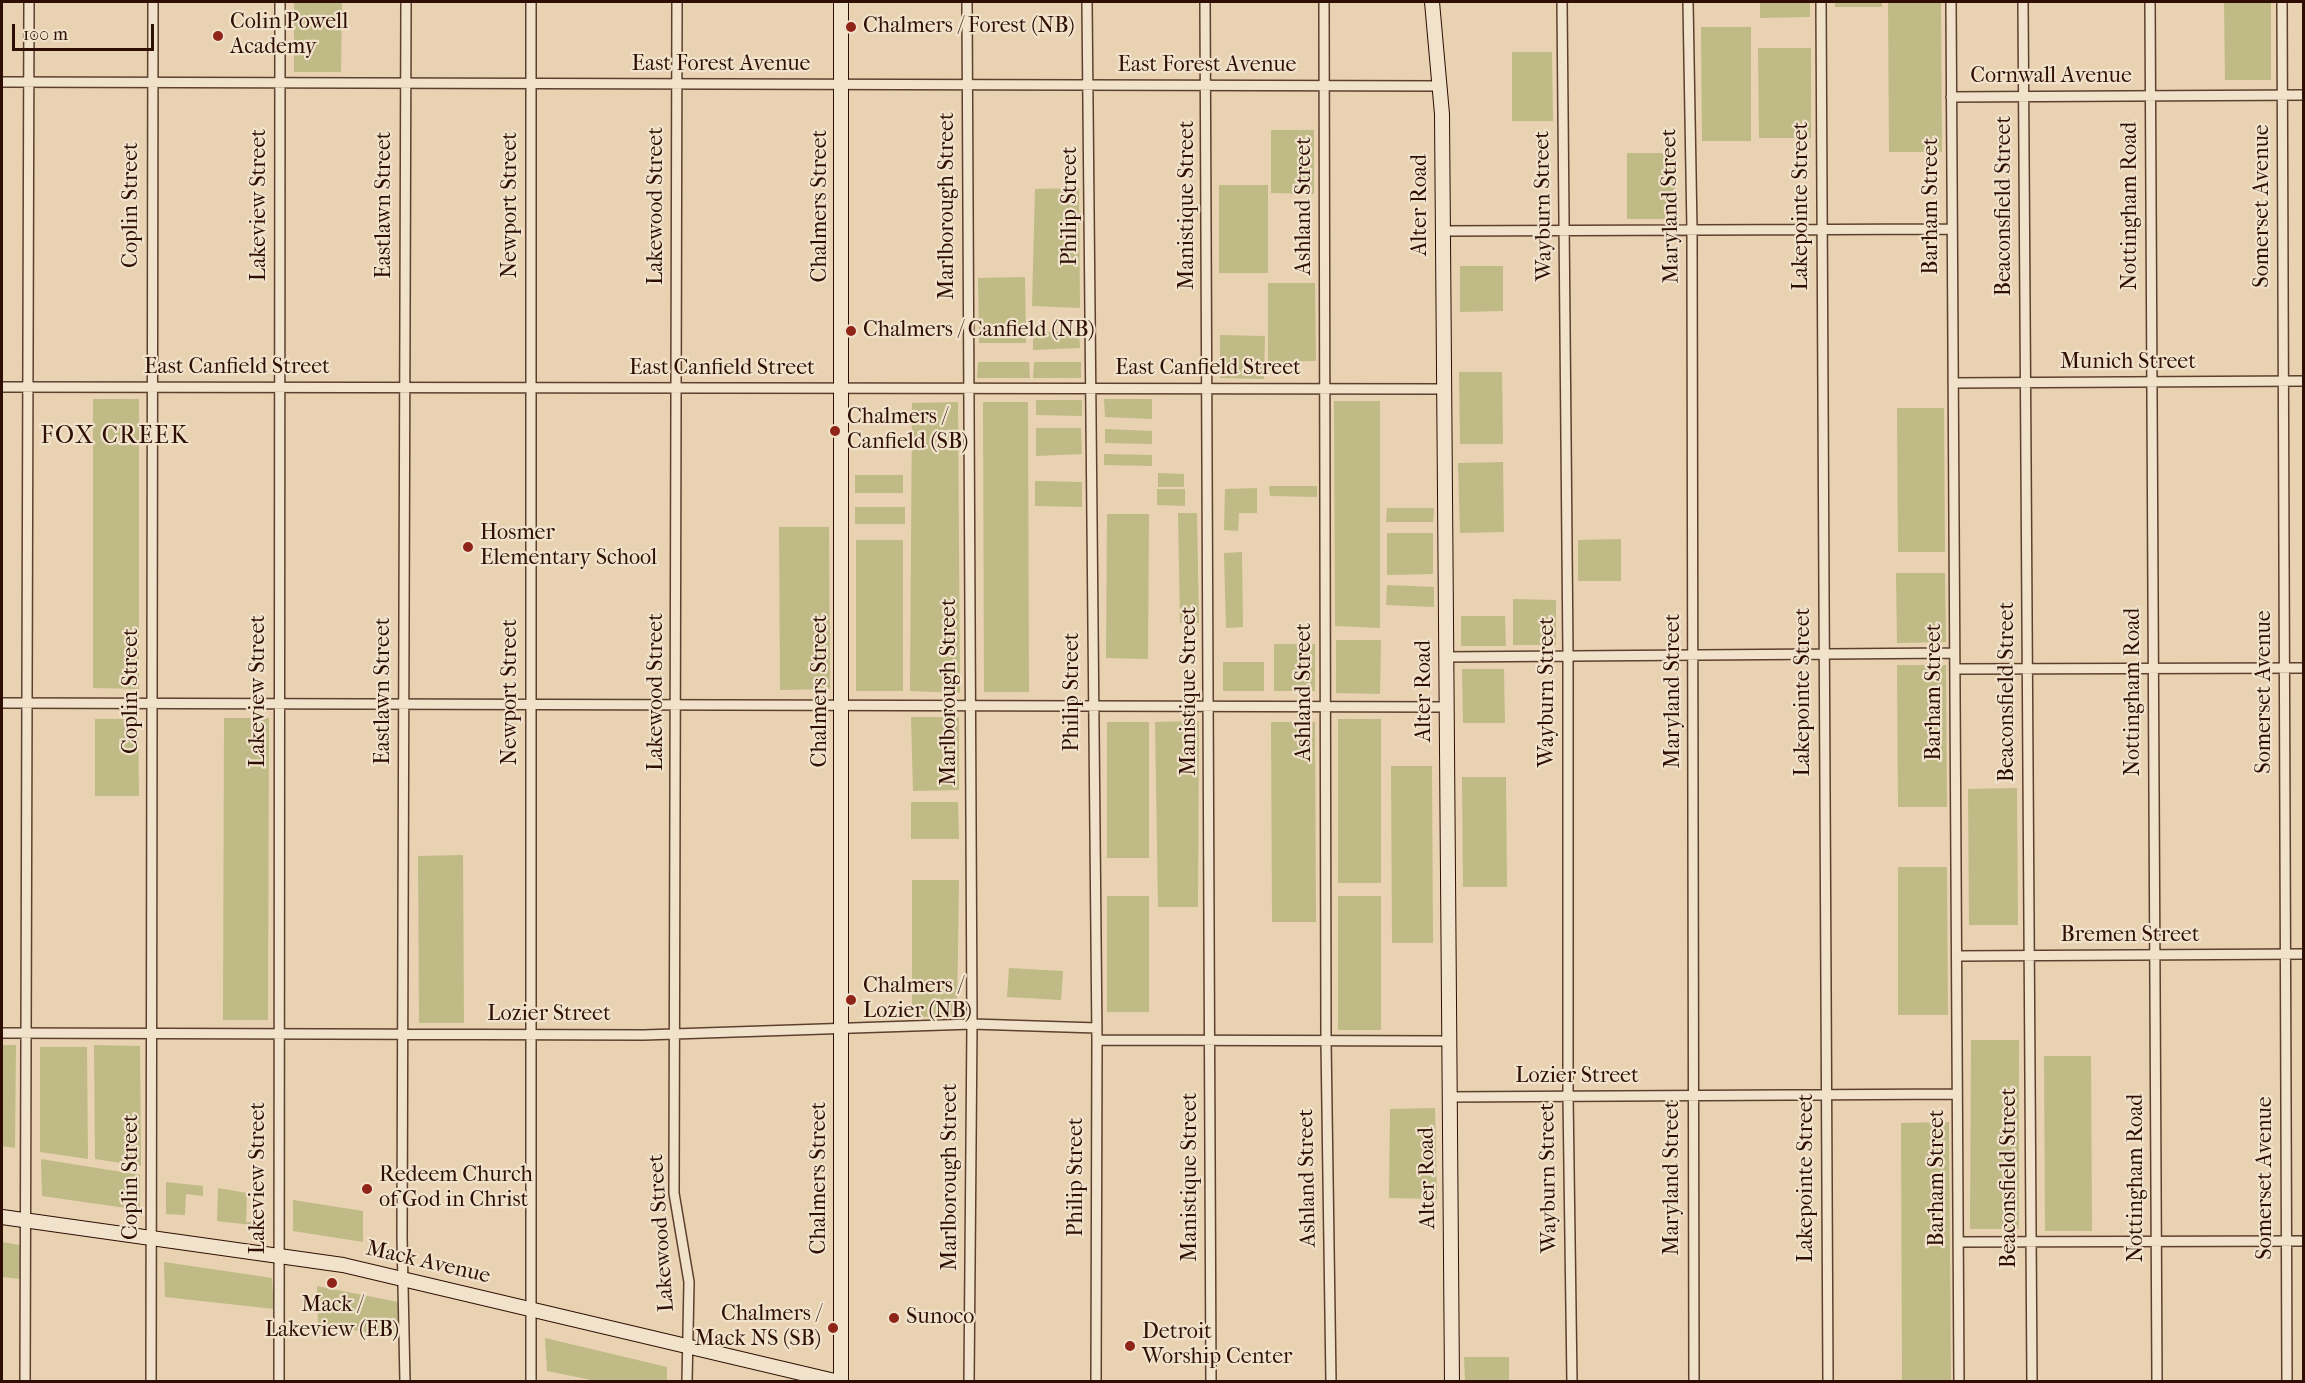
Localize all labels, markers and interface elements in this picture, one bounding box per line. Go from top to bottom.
place label: Colin Powell Academy [230,10,348,62]
scale bar [15,12,158,50]
place label: Chalmers / Forest (NB) [863,14,1075,40]
marker: Chalmers / Forest (NB) [844,20,858,34]
text: 100 m [23,24,68,45]
marker: Colin Powell Academy [211,29,225,43]
street label: East Forest Avenue [632,52,810,78]
street label: East Forest Avenue [1118,53,1296,79]
street label: Cornwall Avenue [1970,64,2132,90]
street label: Marlborough Street [935,112,961,300]
street label: Beaconsfield Street [1992,116,2018,296]
street label: Manistique Street [1175,120,1201,290]
street label: Lakepointe Street [1789,122,1815,290]
street label: Nottingham Road [2118,122,2144,290]
street label: Somerset Avenue [2250,124,2276,288]
street label: Lakewood Street [644,127,670,285]
street label: Maryland Street [1656,128,1686,284]
street label: Lakeview Street [247,129,273,281]
street label: Chalmers Street [808,130,834,282]
street label: Eastlawn Street [372,131,398,279]
street label: Wayburn Street [1529,131,1559,281]
street label: Newport Street [498,132,524,278]
street label: Ashland Street [1292,137,1318,275]
street label: Barham Street [1919,137,1945,275]
street label: Coplin Street [119,142,145,268]
street label: Philip Street [1058,146,1084,266]
street label: Alter Road [1408,154,1434,256]
place label: Chalmers / Canfield (NB) [863,318,1095,344]
marker: Chalmers / Canfield (NB) [844,324,858,338]
street label: Munich Street [2060,350,2196,376]
street label: East Canfield Street [144,355,330,381]
street label: East Canfield Street [629,356,815,382]
street label: East Canfield Street [1115,356,1301,382]
place label: Chalmers / Canfield (SB) [847,405,968,457]
district label: FOX CREEK [41,423,189,451]
marker: Chalmers / Canfield (SB) [828,424,842,438]
place label: Hosmer Elementary School [480,521,657,572]
marker: Hosmer Elementary School [461,540,475,554]
street label: Marlborough Street [937,598,963,786]
street label: Beaconsfield Street [1995,602,2021,782]
street label: Manistique Street [1177,606,1203,776]
street label: Lakepointe Street [1791,608,1817,776]
street label: Nottingham Road [2121,608,2147,776]
street label: Somerset Avenue [2252,610,2278,774]
street label: Lakewood Street [644,613,670,771]
street label: Maryland Street [1661,614,1687,768]
street label: Lakeview Street [246,615,272,767]
street label: Chalmers Street [808,615,834,767]
street label: Eastlawn Street [371,617,397,765]
street label: Wayburn Street [1535,617,1561,767]
street label: Newport Street [498,619,524,765]
street label: Ashland Street [1292,623,1318,761]
street label: Barham Street [1922,623,1948,761]
street label: Coplin Street [119,628,145,754]
street label: Philip Street [1060,632,1086,752]
street label: Alter Road [1412,640,1438,742]
street label: Bremen Street [2060,923,2200,949]
place label: Chalmers / Lozier (NB) [863,974,972,1026]
marker: Chalmers / Lozier (NB) [844,993,858,1007]
street label: Lozier Street [487,1002,611,1028]
street label: Lozier Street [1515,1064,1639,1090]
street label: Marlborough Street [938,1083,964,1271]
street label: Beaconsfield Street [1997,1088,2023,1268]
street label: Manistique Street [1178,1092,1204,1262]
street label: Lakepointe Street [1794,1094,1820,1262]
street label: Nottingham Road [2124,1094,2150,1262]
street label: Somerset Avenue [2253,1096,2279,1260]
street label: Maryland Street [1660,1101,1686,1255]
street label: Lakeview Street [246,1102,272,1254]
street label: Chalmers Street [807,1102,833,1254]
street label: Wayburn Street [1534,1103,1564,1253]
street label: Ashland Street [1294,1109,1322,1247]
street label: Barham Street [1925,1109,1951,1247]
street label: Coplin Street [119,1114,145,1240]
street label: Philip Street [1064,1117,1090,1237]
street label: Alter Road [1414,1127,1442,1229]
street label: Lakewood Street [643,1153,681,1313]
place label: Redeem Church of God in Christ [379,1163,533,1214]
marker: Redeem Church of God in Christ [360,1182,374,1196]
street label: Mack Avenue [363,1236,493,1290]
marker: Mack / Lakeview (EB) [325,1276,339,1290]
place label: Mack / Lakeview (EB) [265,1293,399,1344]
place label: Chalmers / Mack NS (SB) [694,1302,821,1354]
place label: Sunoco [906,1305,974,1331]
marker: Sunoco [887,1311,901,1325]
place label: Detroit Worship Center [1142,1320,1292,1372]
marker: Chalmers / Mack NS (SB) [826,1321,840,1335]
marker: Detroit Worship Center [1123,1339,1137,1353]

